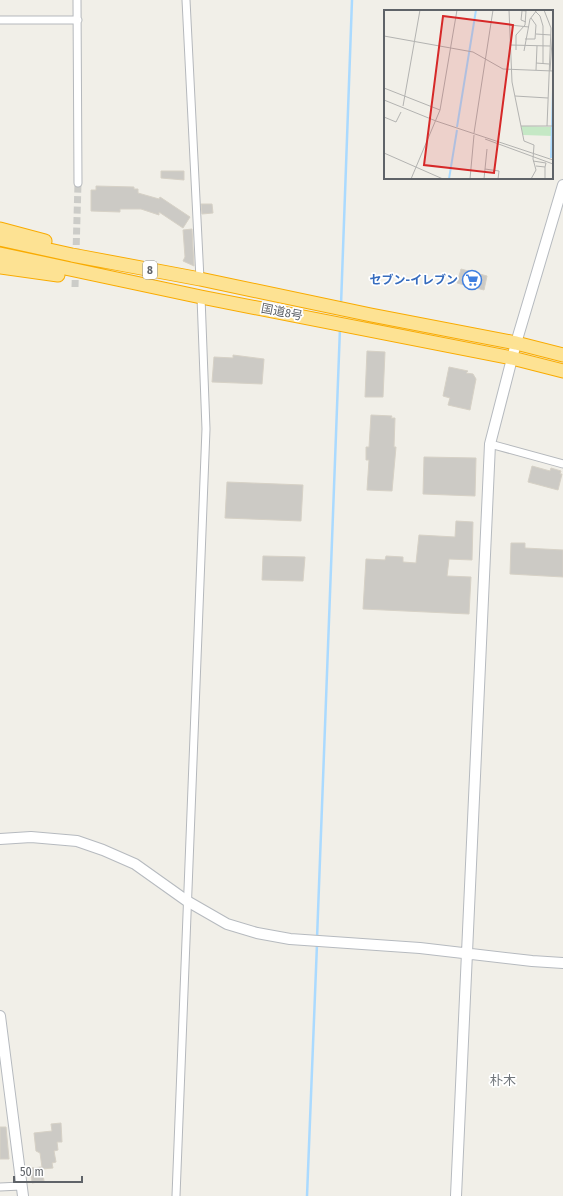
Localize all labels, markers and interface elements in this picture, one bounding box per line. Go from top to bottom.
inset map [384,10,553,179]
road number: 8 [143,261,157,279]
supermarket icon: セブン-イレブン [461,269,483,291]
place label: セブン-イレブン [369,273,458,287]
street label: 国道8号 [260,301,304,323]
district label: 朴木 [490,1073,516,1088]
scale bar [14,1158,82,1184]
text: 50 m [20,1165,44,1179]

